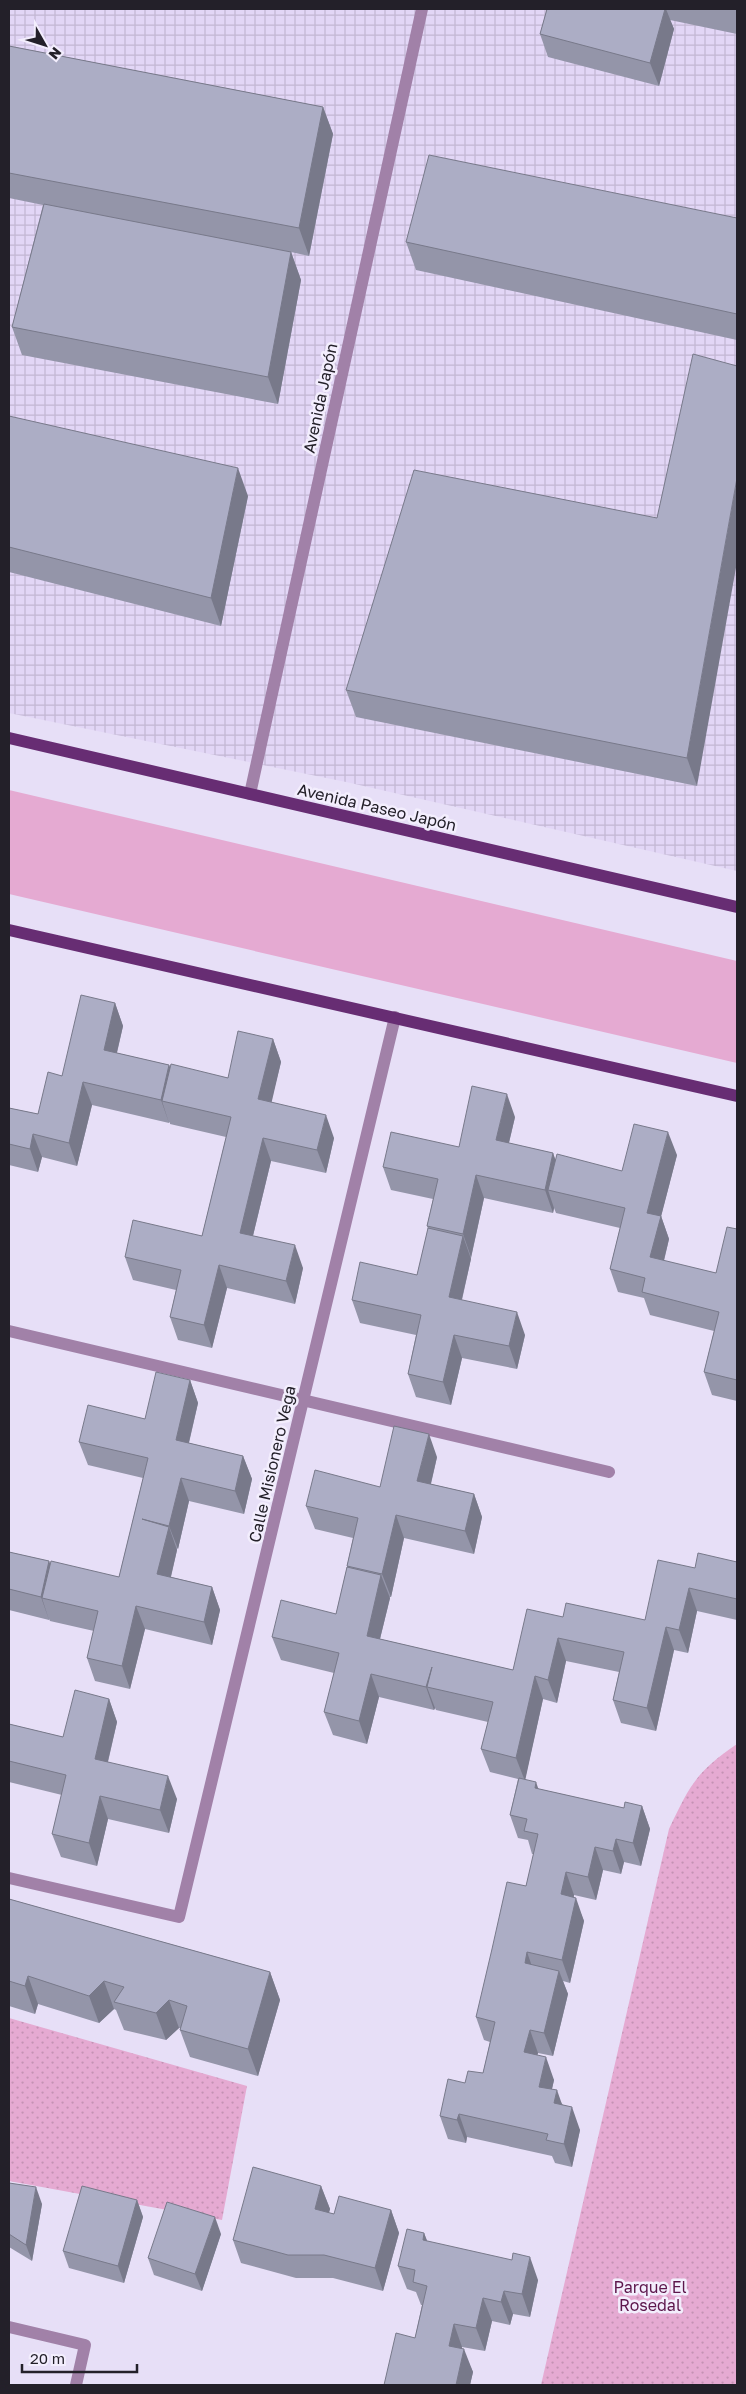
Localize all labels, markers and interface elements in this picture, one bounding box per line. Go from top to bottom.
north arrow [20,20,70,70]
text: N [46,44,65,63]
street label: Avenida Japón [299,341,341,455]
street label: Avenida Paseo Japón [296,779,458,835]
street label: Calle Misionero Vega [244,1384,300,1544]
park label: Parque El Rosedal [613,2277,687,2315]
scale bar [22,2342,138,2374]
text: 20 m [30,2349,65,2367]

